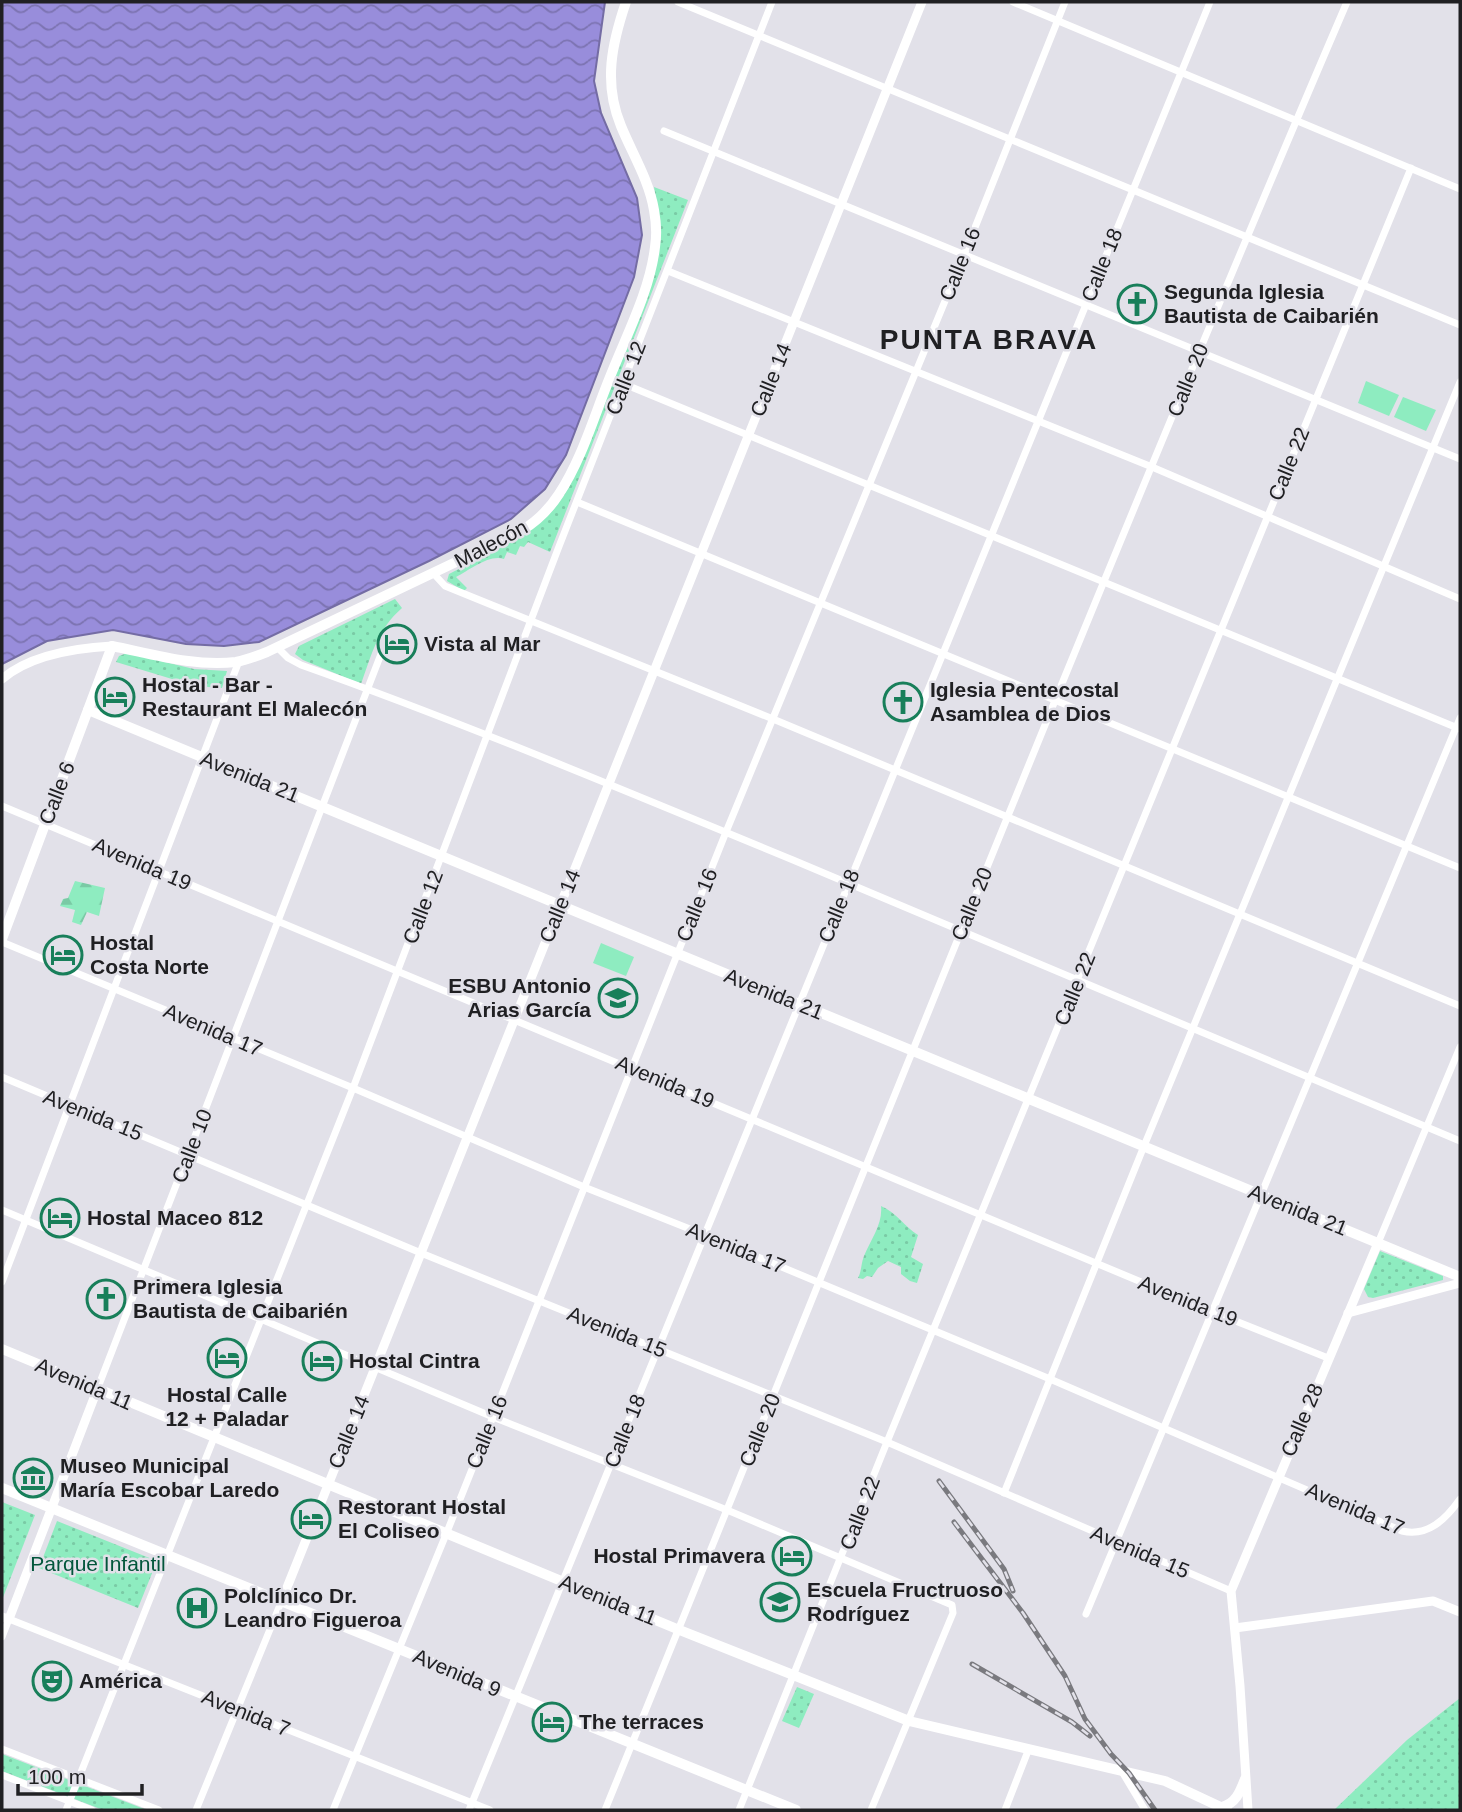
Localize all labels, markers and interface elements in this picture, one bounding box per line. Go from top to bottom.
street label: Calle 16 [934,224,985,304]
street label: Calle 18 [1076,225,1127,305]
place label: Segunda Iglesia Bautista de Caibarién [1164,280,1379,327]
church icon: Segunda Iglesia Bautista de Caibarién [1116,283,1158,325]
district label: PUNTA BRAVA [880,324,1098,355]
street label: Calle 12 [601,338,650,418]
street label: Calle 14 [745,339,796,420]
street label: Calle 20 [1162,340,1213,420]
street label: Calle 22 [1263,424,1314,504]
street label: Malecón [450,515,531,572]
hotel icon: Vista al Mar [376,623,418,665]
place label: Vista al Mar [424,632,540,655]
place label: Hostal - Bar - Restaurant El Malecón [142,673,367,720]
hotel icon: Hostal - Bar - Restaurant El Malecón [94,676,136,718]
place label: Iglesia Pentecostal Asamblea de Dios [930,678,1119,725]
church icon: Iglesia Pentecostal Asamblea de Dios [882,681,924,723]
street label: Avenida 21 [197,746,303,807]
street label: Calle 6 [34,758,79,827]
street label: Avenida 19 [90,832,195,895]
street label: Calle 20 [946,864,997,944]
street label: Calle 14 [534,865,585,946]
street label: Calle 16 [671,865,722,945]
street label: Calle 18 [813,866,864,946]
street label: Calle 12 [398,867,447,947]
place label: Hostal Costa Norte [90,931,209,978]
hotel icon: Hostal Costa Norte [42,934,84,976]
street label: Calle 22 [1049,949,1100,1029]
street label: Avenida 21 [721,963,827,1024]
place label: ESBU Antonio Arias García [448,974,591,1021]
school or university icon: ESBU Antonio Arias García [597,977,639,1019]
street label: Avenida 17 [161,998,266,1061]
street label: Avenida 19 [613,1050,718,1113]
street label: Avenida 15 [40,1084,146,1145]
street label: Calle 10 [167,1106,216,1186]
street label: Avenida 21 [1245,1179,1351,1240]
hotel icon: Hostal Maceo 812 [39,1197,81,1239]
place label: Hostal Maceo 812 [87,1206,263,1229]
street label: Avenida 17 [683,1217,789,1278]
street label: Avenida 19 [1135,1270,1241,1331]
place label: Primera Iglesia Bautista de Caibarién [133,1275,348,1322]
church icon: Primera Iglesia Bautista de Caibarién [85,1278,127,1320]
street label: Avenida 15 [564,1301,670,1362]
hotel icon: Hostal Calle 12 + Paladar [206,1337,248,1379]
hotel icon: Hostal Cintra [301,1340,343,1382]
place label: Hostal Cintra [349,1349,480,1372]
street label: Avenida 11 [32,1353,136,1414]
street label: Calle 28 [1276,1380,1327,1460]
place label: Hostal Calle 12 + Paladar [165,1383,289,1430]
street label: Calle 20 [734,1390,785,1470]
street label: Calle 14 [323,1391,374,1472]
street label: Calle 18 [599,1391,650,1471]
street label: Calle 16 [461,1392,512,1472]
place label: Museo Municipal María Escobar Laredo [60,1454,279,1501]
museum icon: Museo Municipal María Escobar Laredo [12,1457,54,1499]
street label: Calle 22 [835,1473,884,1553]
street label: Avenida 17 [1303,1477,1408,1540]
place label: Restorant Hostal El Coliseo [338,1495,506,1542]
hotel icon: Restorant Hostal El Coliseo [290,1498,332,1540]
street label: Avenida 15 [1088,1520,1193,1583]
hotel icon: Hostal Primavera [771,1535,813,1577]
place label: Hostal Primavera [593,1544,765,1567]
park label: Parque Infantil [30,1552,166,1575]
street label: Avenida 11 [556,1570,660,1630]
place label: Escuela Fructruoso Rodríguez [807,1578,1003,1625]
school or university icon: Escuela Fructruoso Rodríguez [759,1581,801,1623]
place label: Polclínico Dr. Leandro Figueroa [224,1584,402,1631]
hospital icon: Polclínico Dr. Leandro Figueroa [176,1587,218,1629]
street label: Avenida 9 [410,1644,505,1701]
theatre icon: América [31,1660,73,1702]
place label: América [79,1669,162,1692]
street label: Avenida 7 [199,1684,294,1741]
hotel icon: The terraces [531,1701,573,1743]
place label: The terraces [579,1710,704,1733]
scale bar [18,1752,142,1796]
text: 100 m [28,1765,86,1788]

